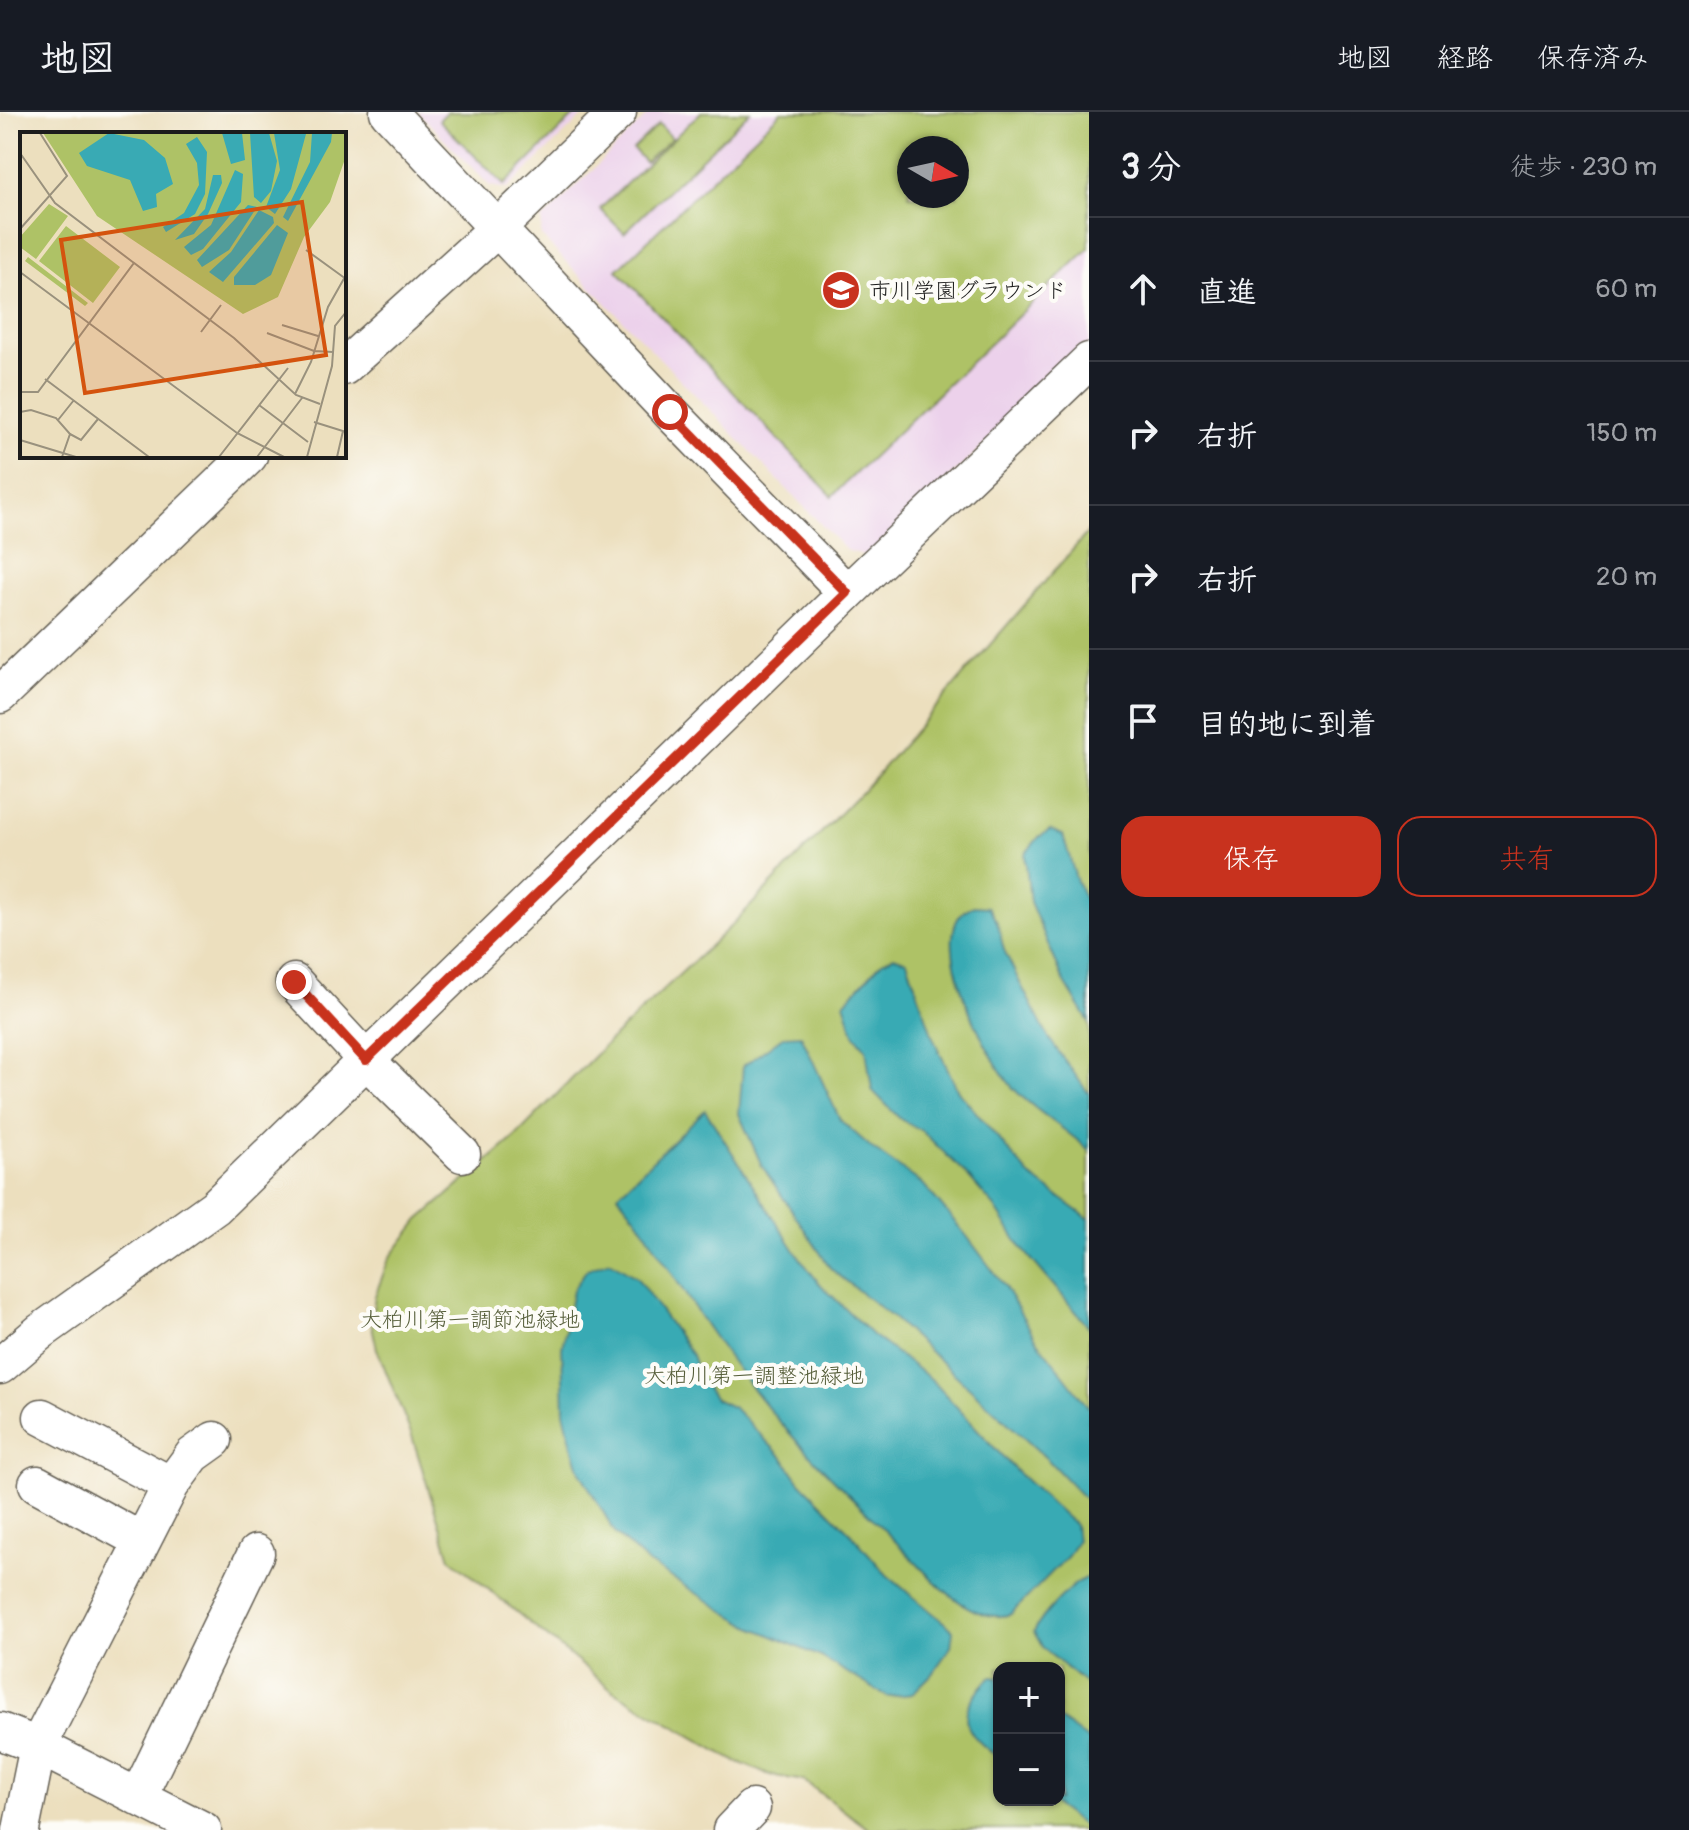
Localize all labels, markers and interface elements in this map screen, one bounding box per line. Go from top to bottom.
text: 地図 [40,35,116,83]
text: 地図 [1337,41,1393,76]
text: 経路 [1437,41,1493,76]
text: 保存済み [1537,41,1649,76]
inset map [20,132,346,458]
north arrow [897,136,969,208]
text: 3 分 [1121,146,1181,189]
text: 徒歩 · 230 m [1511,151,1657,183]
icon: ahead [1121,267,1165,311]
school or university icon: 市川学園グラウンド [820,269,862,311]
text: 60 m [1595,273,1657,305]
text: 直進 [1197,274,1257,311]
place label: 市川学園グラウンド [869,277,1067,305]
route start [652,394,688,430]
icon: right [1121,411,1165,455]
text: 150 m [1586,417,1657,449]
text: 右折 [1197,418,1257,455]
icon: right [1121,555,1165,599]
text: 20 m [1596,561,1657,593]
text: 右折 [1197,562,1257,599]
icon: arrive [1121,699,1165,743]
text: 目的地に到着 [1197,706,1377,743]
button: 保存 [1121,816,1381,897]
button: 共有 [1397,816,1657,897]
route end [276,964,312,1000]
park label: 大柏川第一調節池緑地 [360,1306,580,1334]
park label: 大柏川第一調整池緑地 [644,1362,864,1390]
map controls [993,1662,1065,1806]
button: + [993,1662,1065,1734]
button: − [993,1734,1065,1806]

